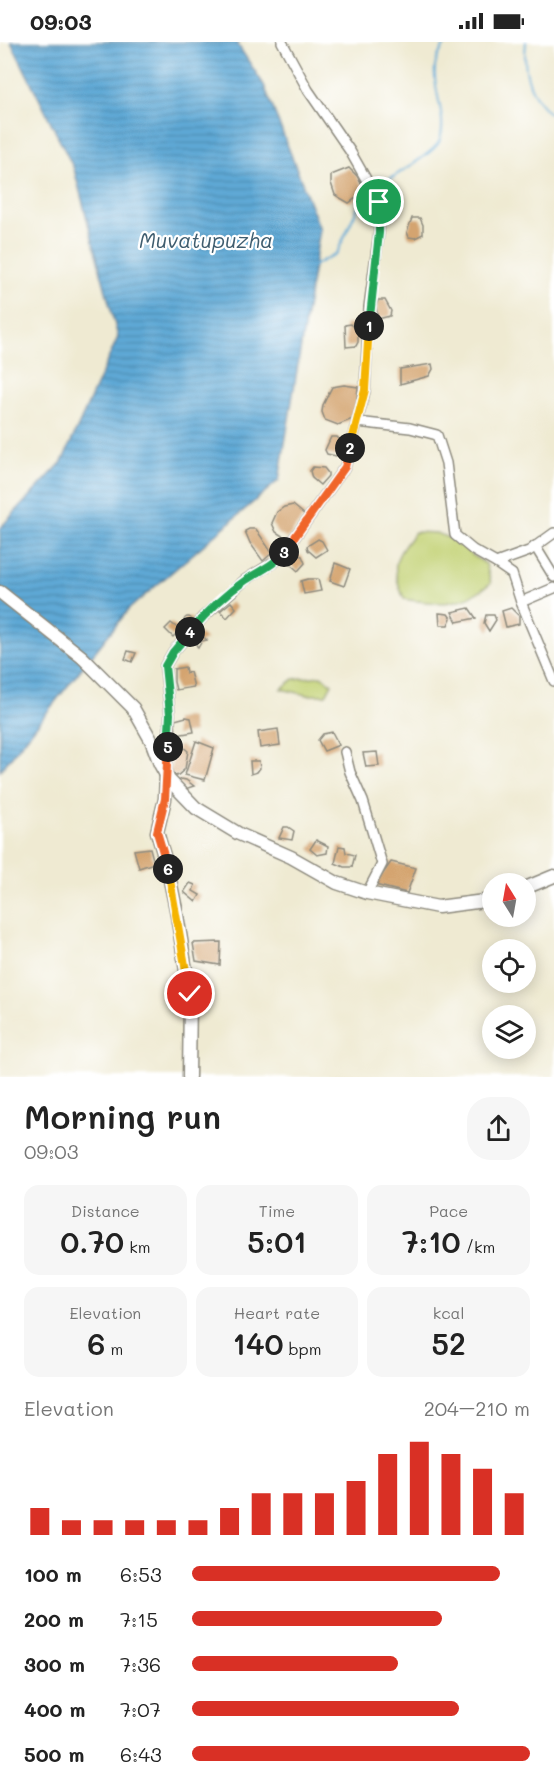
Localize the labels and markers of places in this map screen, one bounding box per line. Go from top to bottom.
pin [353,176,404,227]
pin: 1 [354,311,384,341]
pin: 2 [335,433,365,463]
pin: 3 [269,537,299,567]
pin: 4 [175,617,205,647]
pin: 5 [153,732,183,762]
pin: 6 [153,854,183,884]
pin [164,968,215,1019]

